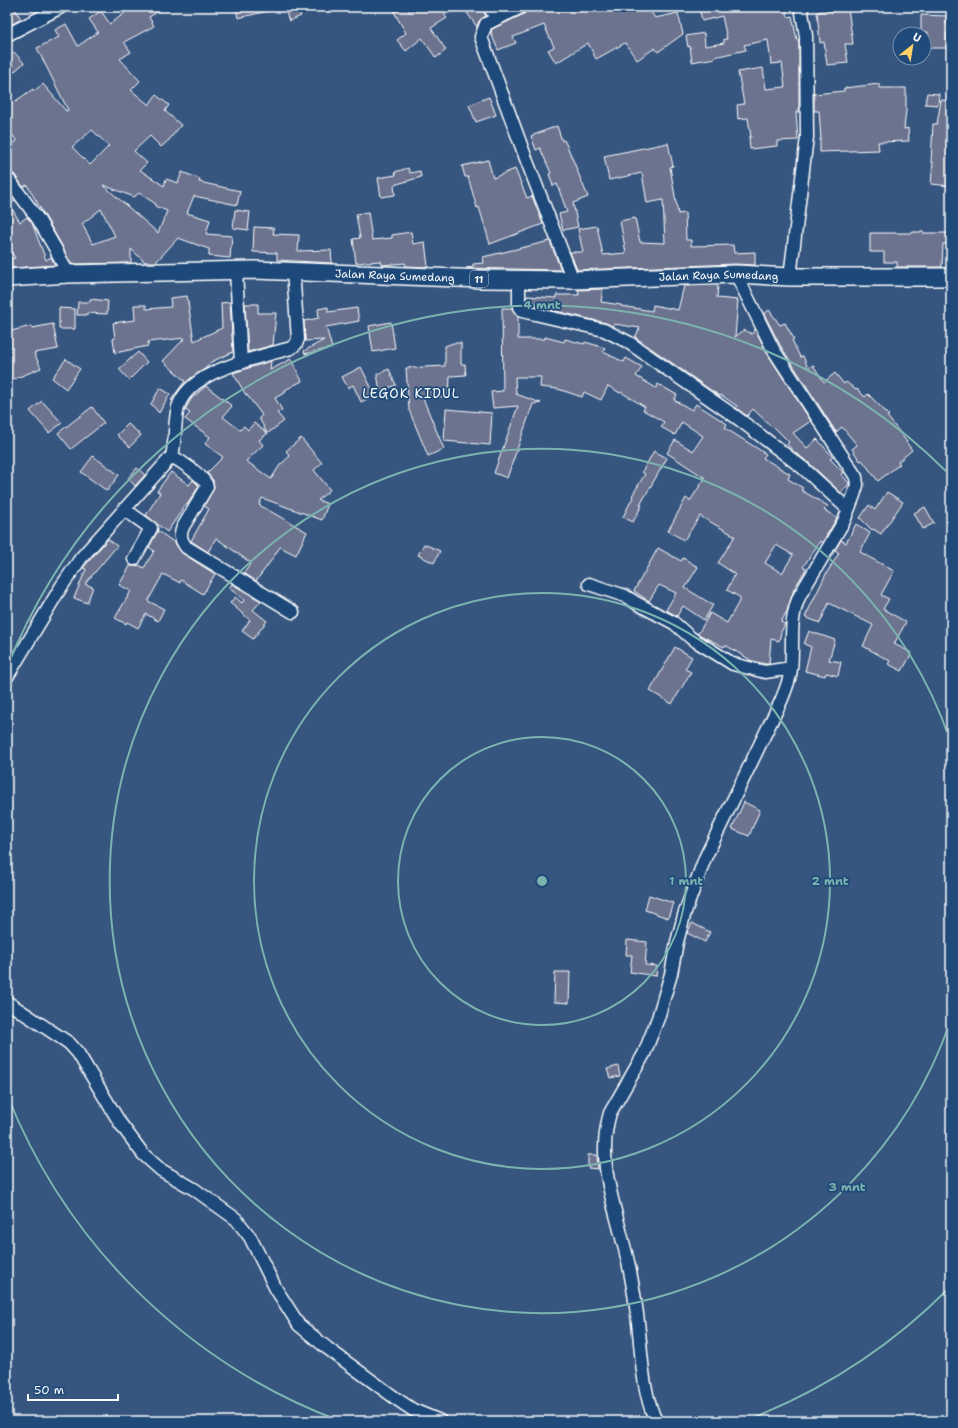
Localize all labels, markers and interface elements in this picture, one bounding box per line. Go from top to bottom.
north arrow [892,26,932,66]
text: U [910,29,924,46]
street label: Jalan Raya Sumedang [335,266,455,286]
street label: Jalan Raya Sumedang [658,267,779,285]
road number: 11 [470,271,488,287]
text: 4 mnt [523,297,561,313]
district label: LEGOK KIDUL [362,385,460,402]
text: 1 mnt [669,873,703,889]
text: 2 mnt [811,873,849,889]
centre of rings [535,874,549,888]
text: 3 mnt [828,1179,866,1195]
scale bar [28,1376,118,1402]
text: 50 m [34,1382,64,1398]

